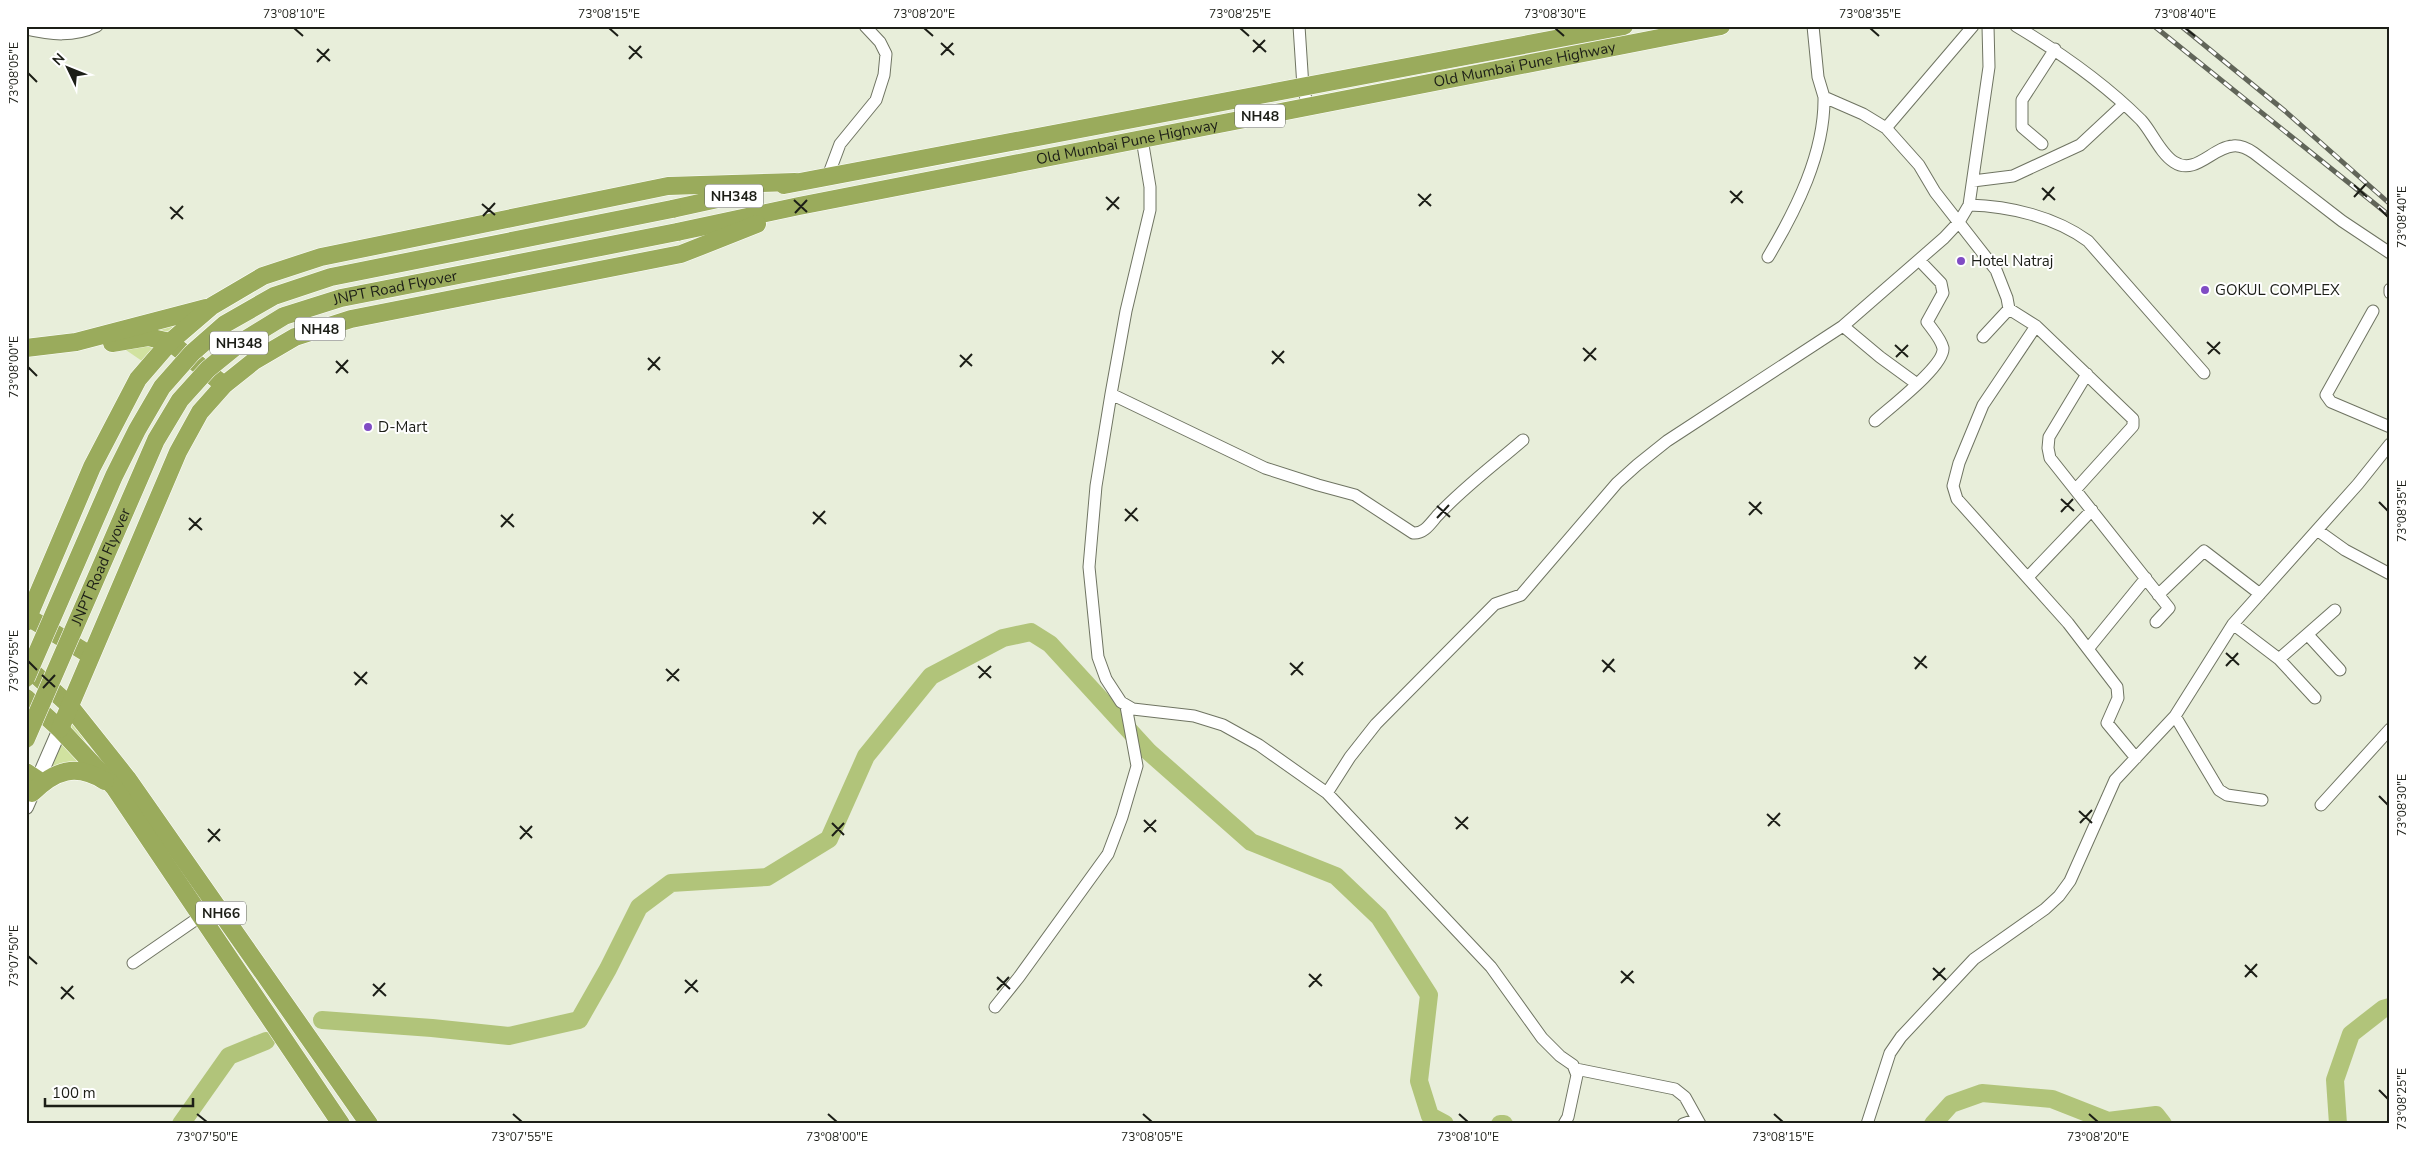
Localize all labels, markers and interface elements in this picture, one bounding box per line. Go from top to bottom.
text: 73°08'10"E [263,6,325,22]
text: 73°08'15"E [578,6,640,22]
text: 73°08'20"E [893,6,955,22]
text: 73°08'25"E [1209,6,1271,22]
text: 73°08'30"E [1524,6,1586,22]
text: 73°08'35"E [1839,6,1901,22]
text: 73°08'40"E [2154,6,2216,22]
street label: Old Mumbai Pune Highway [1432,37,1618,92]
text: 73°08'05"E [6,42,22,104]
north arrow [42,42,92,92]
text: N [48,49,69,70]
road number: NH48 [1235,104,1285,128]
street label: Old Mumbai Pune Highway [1034,114,1220,169]
road number: NH348 [705,185,763,208]
text: 73°08'40"E [2394,186,2410,248]
place label: Hotel Natraj [1971,251,2053,271]
marker: Hotel Natraj [1955,255,1967,267]
street label: JNPT Road Flyover [329,265,459,310]
place label: GOKUL COMPLEX [2215,280,2340,300]
marker: GOKUL COMPLEX [2199,284,2211,296]
road number: NH48 [295,318,345,340]
road number: NH348 [210,332,268,354]
text: 73°08'00"E [6,336,22,398]
place label: D-Mart [378,417,428,437]
marker: D-Mart [362,421,374,433]
text: 73°08'35"E [2394,480,2410,542]
street label: JNPT Road Flyover [66,504,136,629]
text: 73°07'55"E [6,630,22,692]
text: 73°08'30"E [2394,774,2410,836]
road number: NH66 [196,901,246,924]
text: 73°07'50"E [6,925,22,987]
text: 73°08'25"E [2394,1068,2410,1130]
scale bar [45,1075,192,1107]
text: 100 m [52,1083,96,1103]
text: 73°07'50"E [176,1129,238,1145]
text: 73°07'55"E [491,1129,553,1145]
text: 73°08'00"E [806,1129,868,1145]
text: 73°08'05"E [1121,1129,1183,1145]
text: 73°08'10"E [1437,1129,1499,1145]
text: 73°08'15"E [1752,1129,1814,1145]
text: 73°08'20"E [2067,1129,2129,1145]

